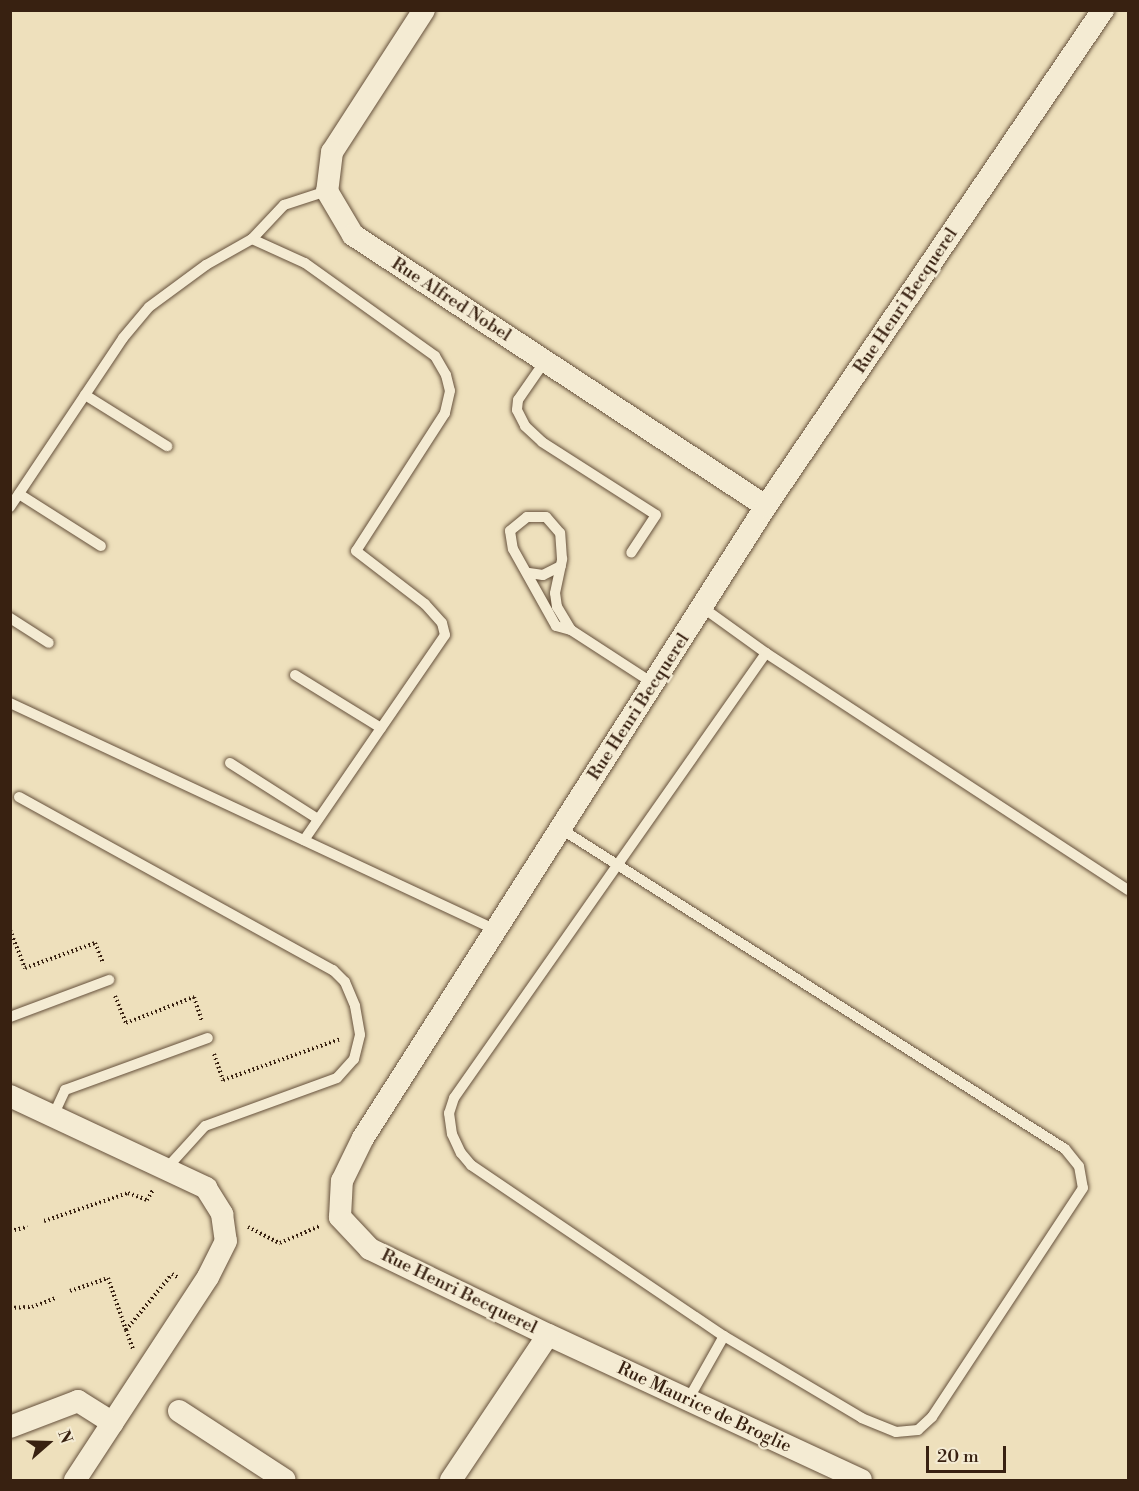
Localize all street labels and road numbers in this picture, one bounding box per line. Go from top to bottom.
street label: Rue Henri Becquerel [849,224,963,378]
street label: Rue Alfred Nobel [387,253,515,347]
street label: Rue Henri Becquerel [583,629,695,785]
street label: Rue Henri Becquerel [377,1245,541,1339]
street label: Rue Maurice de Broglie [613,1358,795,1458]

